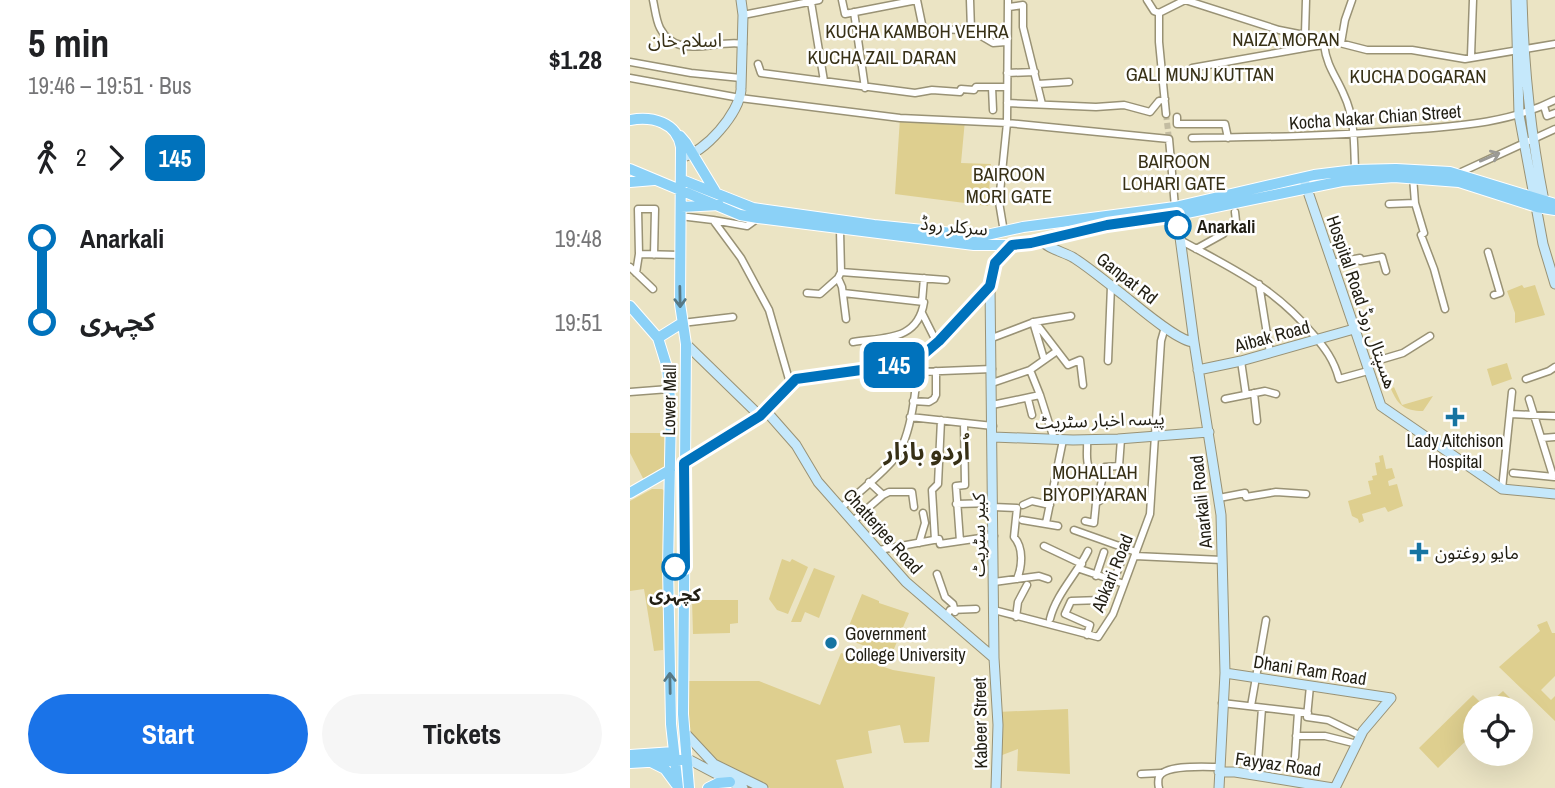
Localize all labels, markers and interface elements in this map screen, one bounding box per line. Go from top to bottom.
text: 5 min [28,18,109,69]
district label: KUCHA KAMBOH VEHRA [825,18,1009,44]
district label: NAIZA MORAN [1232,26,1340,52]
district label: اسلام خان [648,27,722,55]
text: $1.28 [549,42,602,77]
district label: KUCHA ZAIL DARAN [807,44,957,70]
district label: GALI MUNJ KUTTAN [1126,61,1274,87]
district label: KUCHA DOGARAN [1350,63,1486,89]
text: 19:46 – 19:51 · Bus [28,70,192,101]
street label: Kocha Nakar Chian Street [1288,99,1462,135]
icon: walk [28,139,66,177]
icon: forward [97,139,135,177]
text: 2 [76,142,87,173]
text: 145 [159,142,191,174]
district label: BAIROON LOHARI GATE [1122,148,1226,196]
one-way arrow [1479,150,1500,163]
district label: BAIROON MORI GATE [966,161,1052,209]
street label: سرکلر روڈ [919,211,989,241]
street label: Hospital Road ھسپتال روڈ [1321,212,1403,392]
marker: Anarkali [1165,213,1191,239]
place label: Anarkali [1197,214,1255,239]
text: Anarkali [80,221,164,256]
text: 19:48 [555,223,602,254]
street label: Ganpat Rd [1091,246,1163,310]
one-way arrow [673,286,687,309]
text: کچہری [80,304,155,339]
text: 19:51 [555,307,602,338]
street label: Aibak Road [1231,314,1312,358]
line badge: 145 [854,342,934,388]
text: 145 [878,349,910,381]
street label: Lower Mall [656,364,682,436]
street label: پیسہ اخبار سٹریٹ [1035,405,1165,435]
marker: Lady Aitchison Hospital [1445,407,1465,427]
place label: Lady Aitchison Hospital [1407,428,1503,474]
district label: اُردو بازار [883,433,970,467]
street label: Anarkali Road [1184,454,1218,551]
district label: MOHALLAH BIYOPIYARAN [1043,459,1147,507]
street label: Chatterjee Road [838,483,928,579]
street label: کبیر سٹریٹ [966,492,991,577]
street label: Abkari Road [1085,530,1139,617]
place label: مایو روغتون [1435,540,1519,565]
marker: مایو روغتون [1409,542,1429,562]
marker: کچہری [662,554,688,580]
place label: کچہری [649,582,702,607]
place label: Government College University [845,621,966,667]
marker: Government College University [823,635,839,651]
street label: Dhani Ram Road [1252,649,1368,691]
one-way arrow [663,672,677,695]
street label: Kabeer Street [967,677,993,769]
button: Start [28,694,308,774]
button: Tickets [322,694,602,774]
map controls [1463,696,1533,766]
button: locate [1463,696,1533,766]
street label: Fayyaz Road [1234,746,1322,782]

